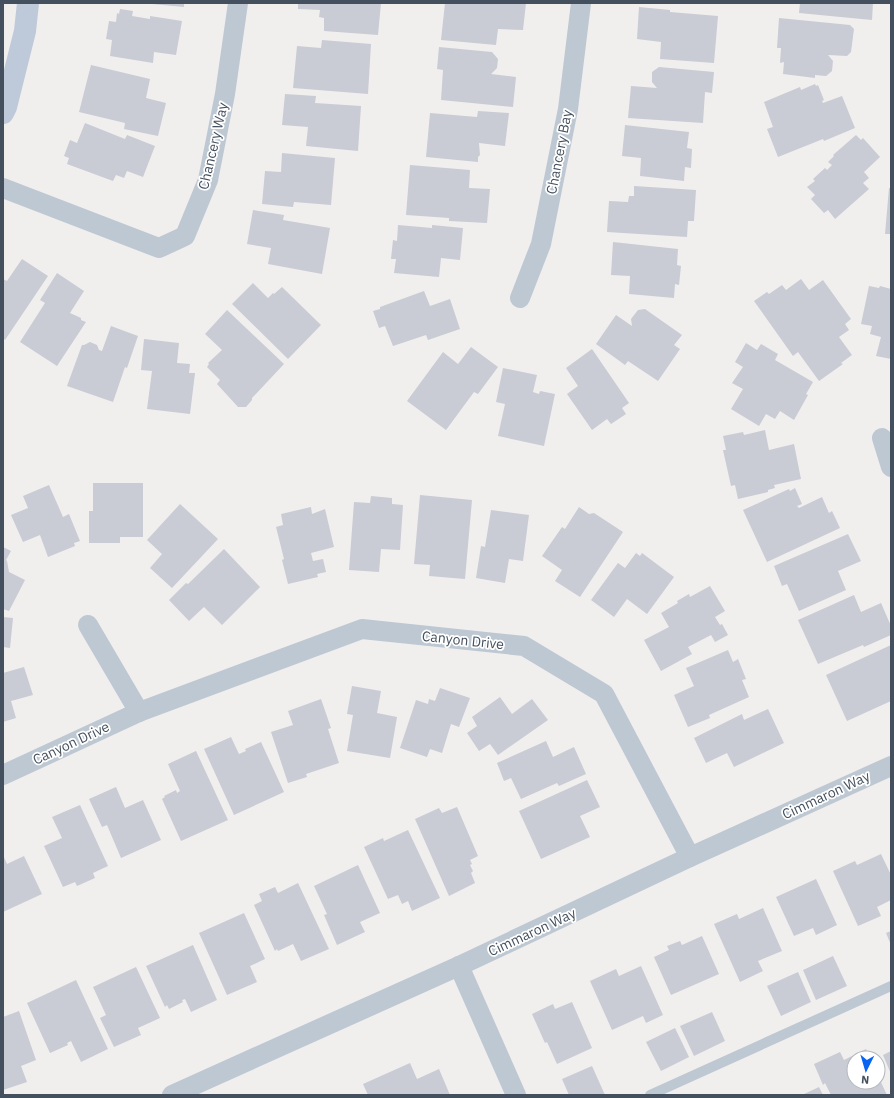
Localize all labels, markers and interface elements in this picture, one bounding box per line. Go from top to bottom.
street label: Chancery Way [194,101,232,191]
street label: Chancery Bay [542,108,576,196]
street label: Canyon Drive [421,627,505,653]
street label: Canyon Drive [30,717,112,769]
street label: Cimmaron Way [779,767,873,823]
street label: Cimmaron Way [485,904,579,960]
north arrow [846,1050,886,1090]
text: N [861,1073,870,1087]

